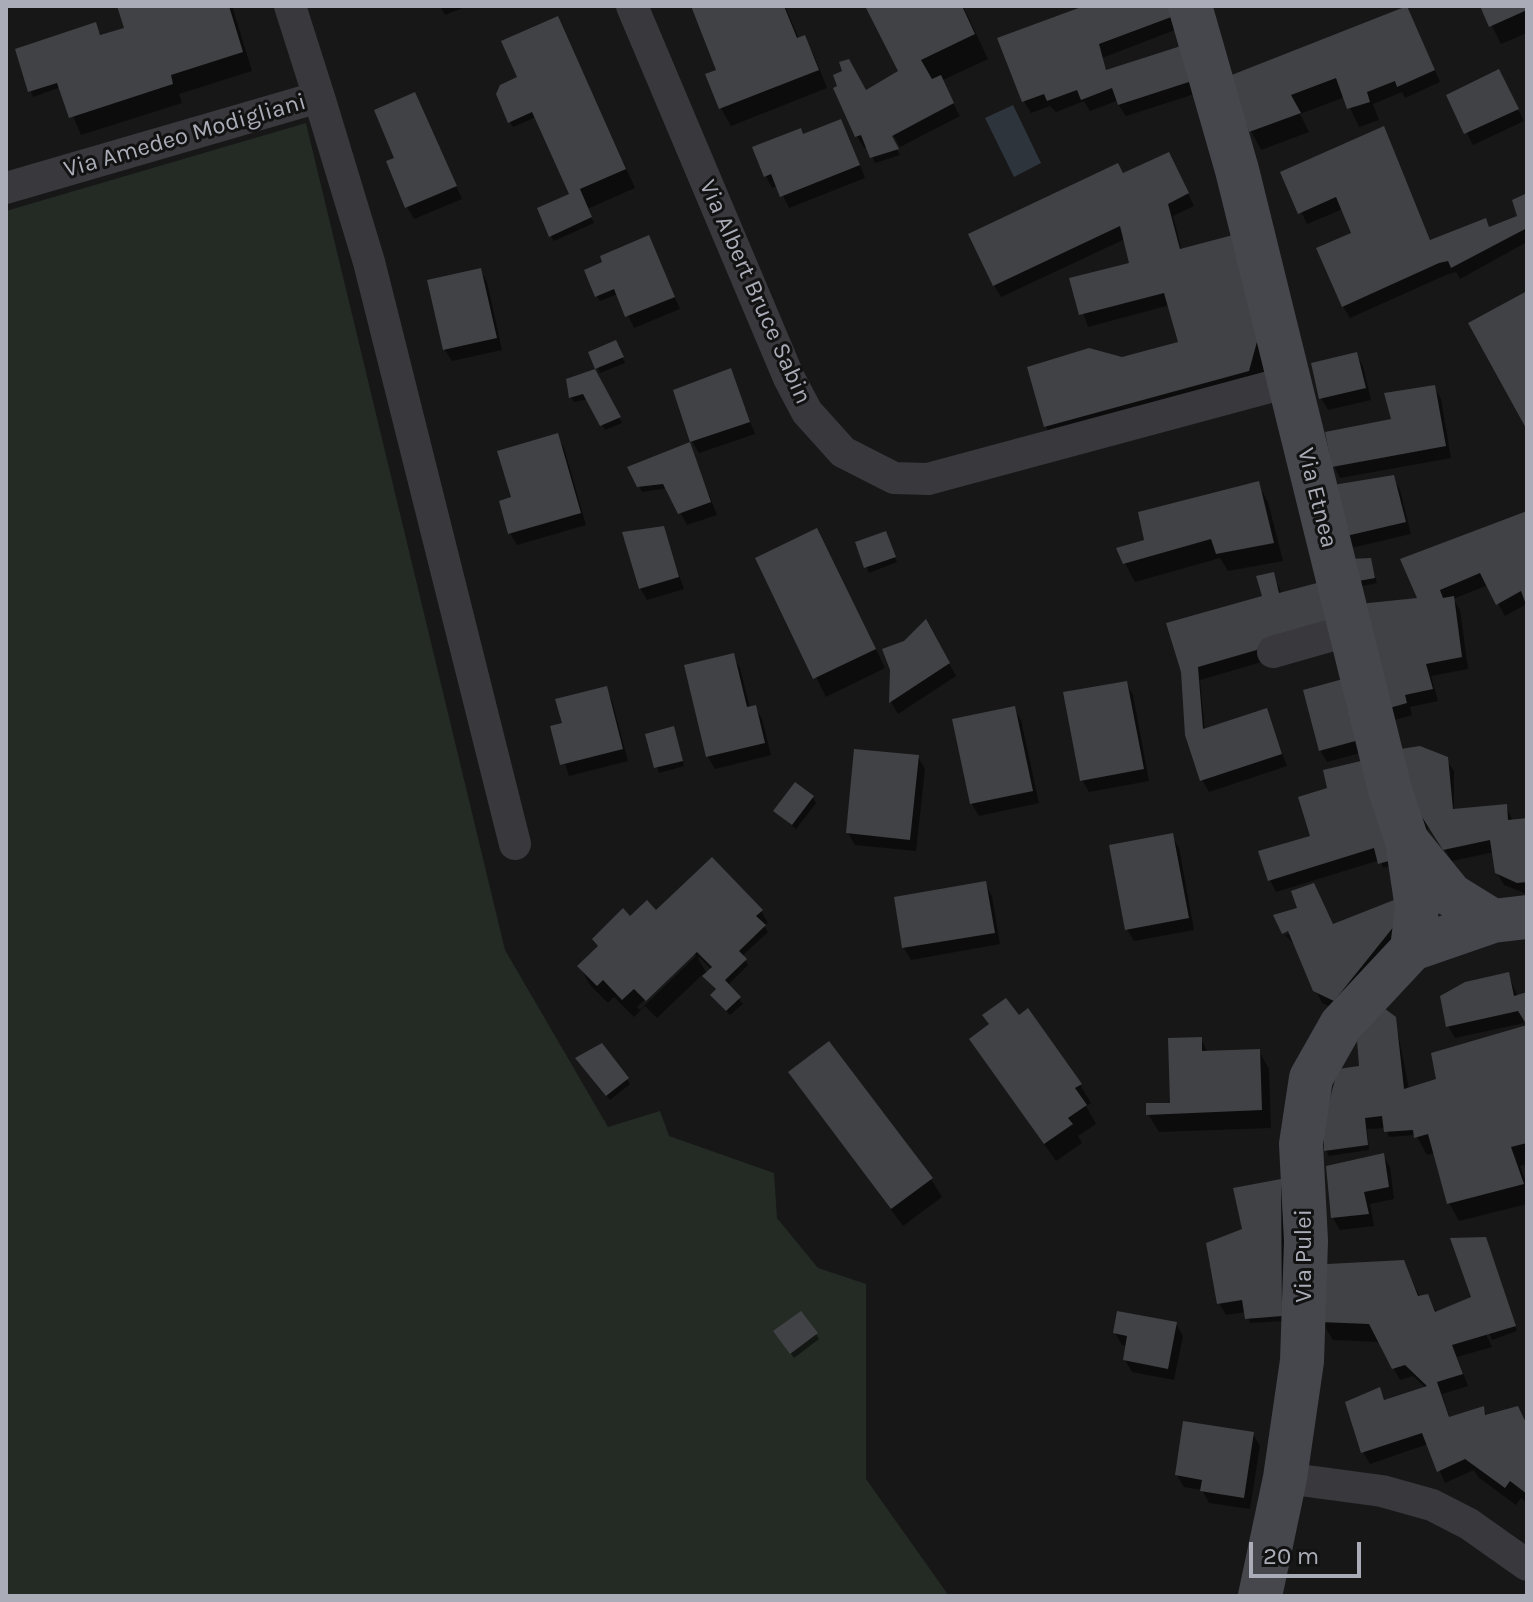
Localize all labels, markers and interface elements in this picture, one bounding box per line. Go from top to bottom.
street label: Via Amedeo Modigliani [61,88,309,184]
street label: Via Albert Bruce Sabin [693,176,817,408]
street label: Via Etnea [1291,445,1343,551]
street label: Via Pulei [1290,1209,1318,1303]
scale bar [1253,1526,1365,1576]
text: 20 m [1263,1542,1319,1570]

